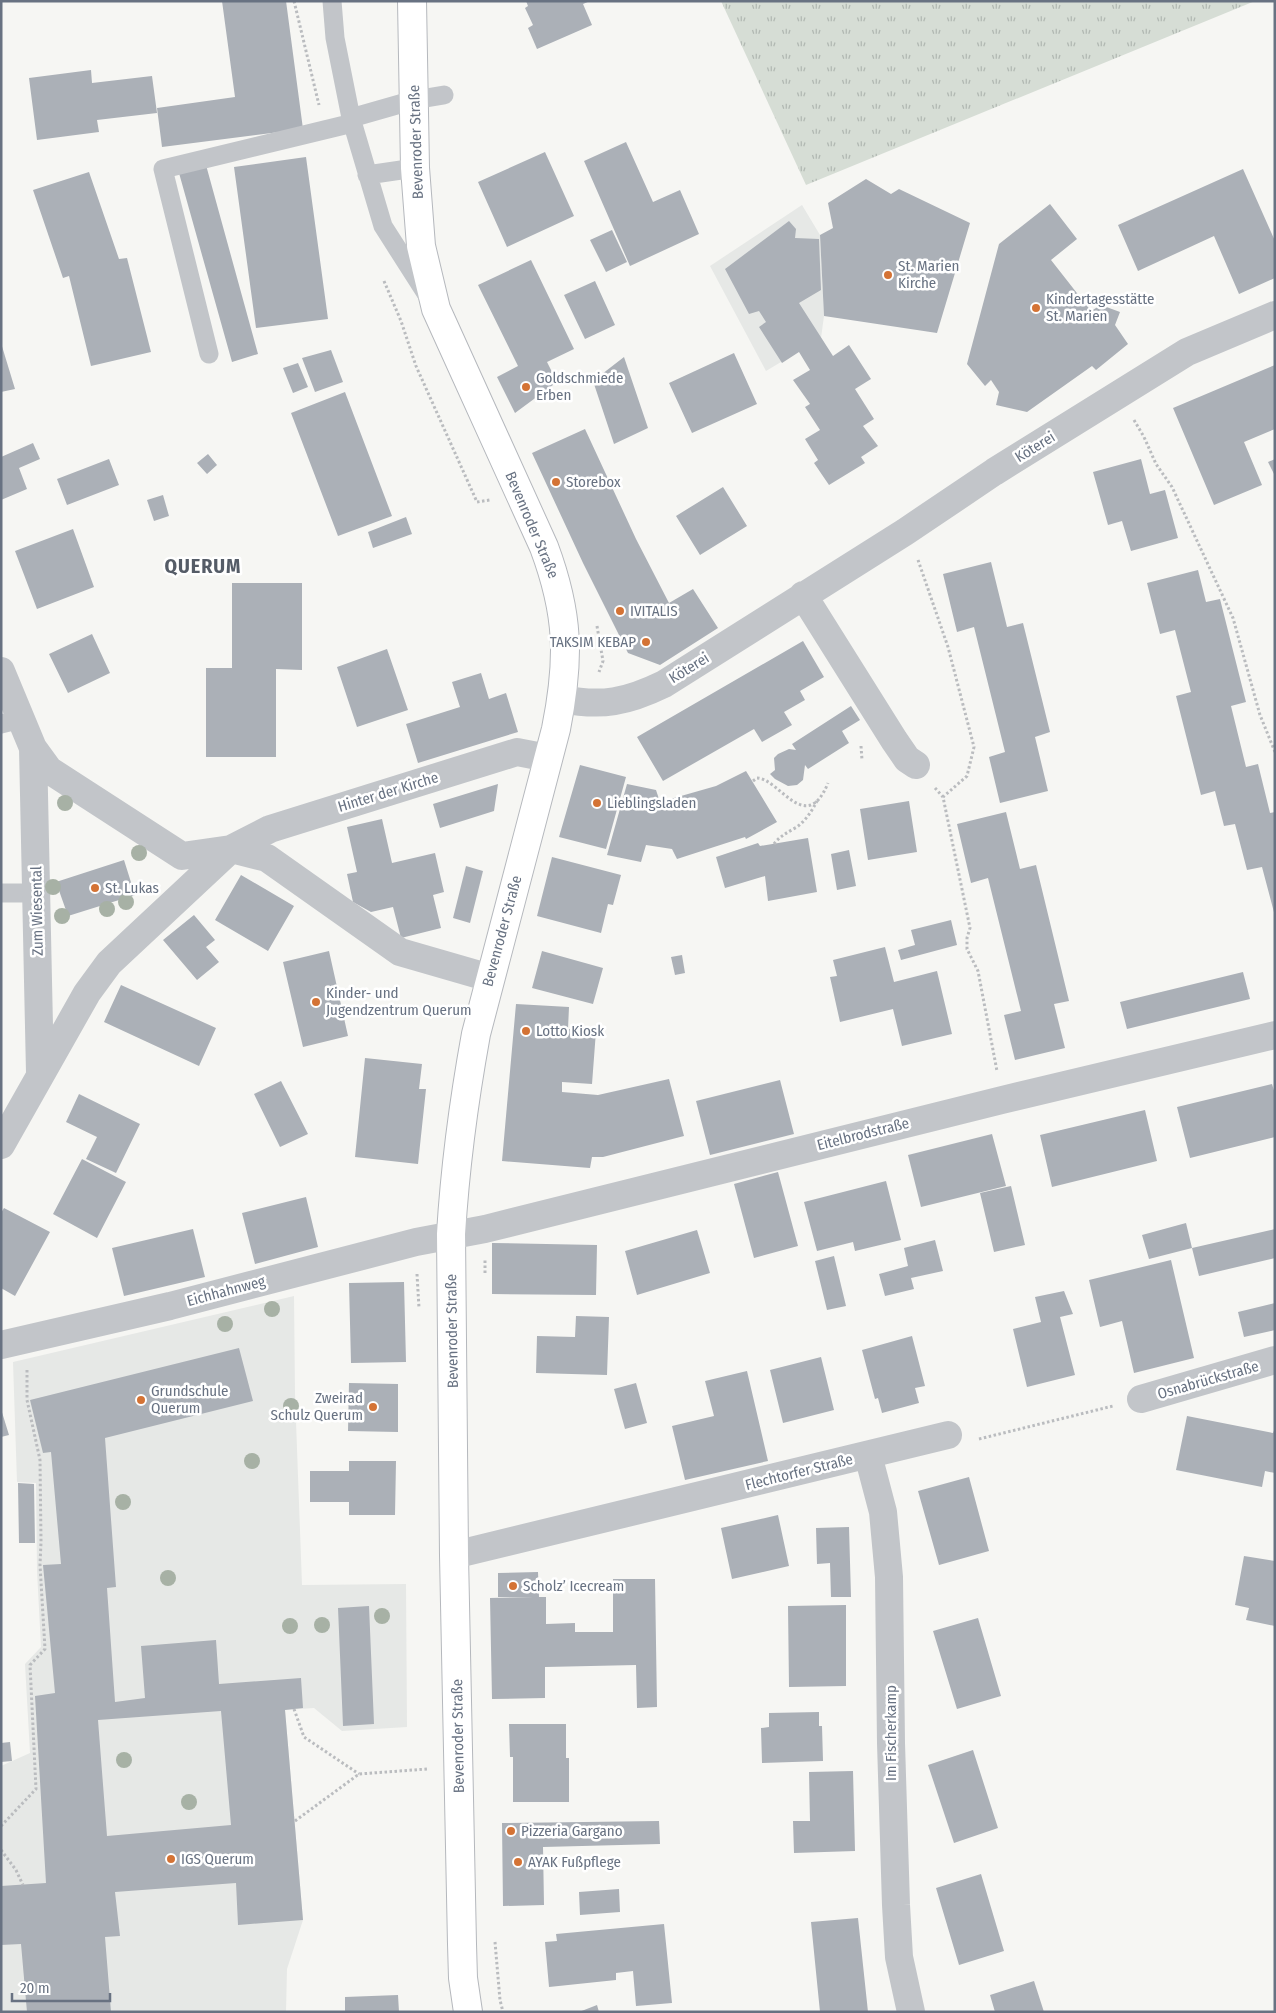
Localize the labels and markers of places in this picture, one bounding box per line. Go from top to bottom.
place label: St. Marien Kirche [898,257,959,292]
marker: St. Marien Kirche [882,269,894,281]
place label: Kindertagesstätte St. Marien [1046,290,1154,325]
marker: Kindertagesstätte St. Marien [1030,302,1042,314]
place label: Goldschmiede Erben [536,369,623,404]
marker: Goldschmiede Erben [520,381,532,393]
place label: Storebox [566,473,621,491]
marker: Storebox [550,476,562,488]
place label: IVITALIS [630,602,678,620]
marker: IVITALIS [614,605,626,617]
place label: TAKSIM KEBAP [550,633,636,651]
marker: TAKSIM KEBAP [640,636,652,648]
place label: Lieblingsladen [607,794,696,812]
marker: Lieblingsladen [591,797,603,809]
place label: St. Lukas [105,879,159,897]
marker: St. Lukas [89,882,101,894]
place label: Kinder- und Jugendzentrum Querum [326,984,472,1019]
marker: Kinder- und Jugendzentrum Querum [310,996,322,1008]
place label: Lotto Kiosk [536,1022,604,1040]
marker: Lotto Kiosk [520,1025,532,1037]
place label: Grundschule Querum [151,1382,229,1417]
place label: Zweirad Schulz Querum [271,1389,363,1424]
marker: Grundschule Querum [135,1394,147,1406]
marker: Zweirad Schulz Querum [367,1401,379,1413]
place label: Scholz’ Icecream [523,1577,624,1595]
marker: Scholz’ Icecream [507,1580,519,1592]
place label: Pizzeria Gargano [521,1822,623,1840]
marker: Pizzeria Gargano [505,1825,517,1837]
place label: IGS Querum [181,1850,254,1868]
marker: IGS Querum [165,1853,177,1865]
place label: AYAK Fußpflege [528,1853,621,1871]
marker: AYAK Fußpflege [512,1856,524,1868]

